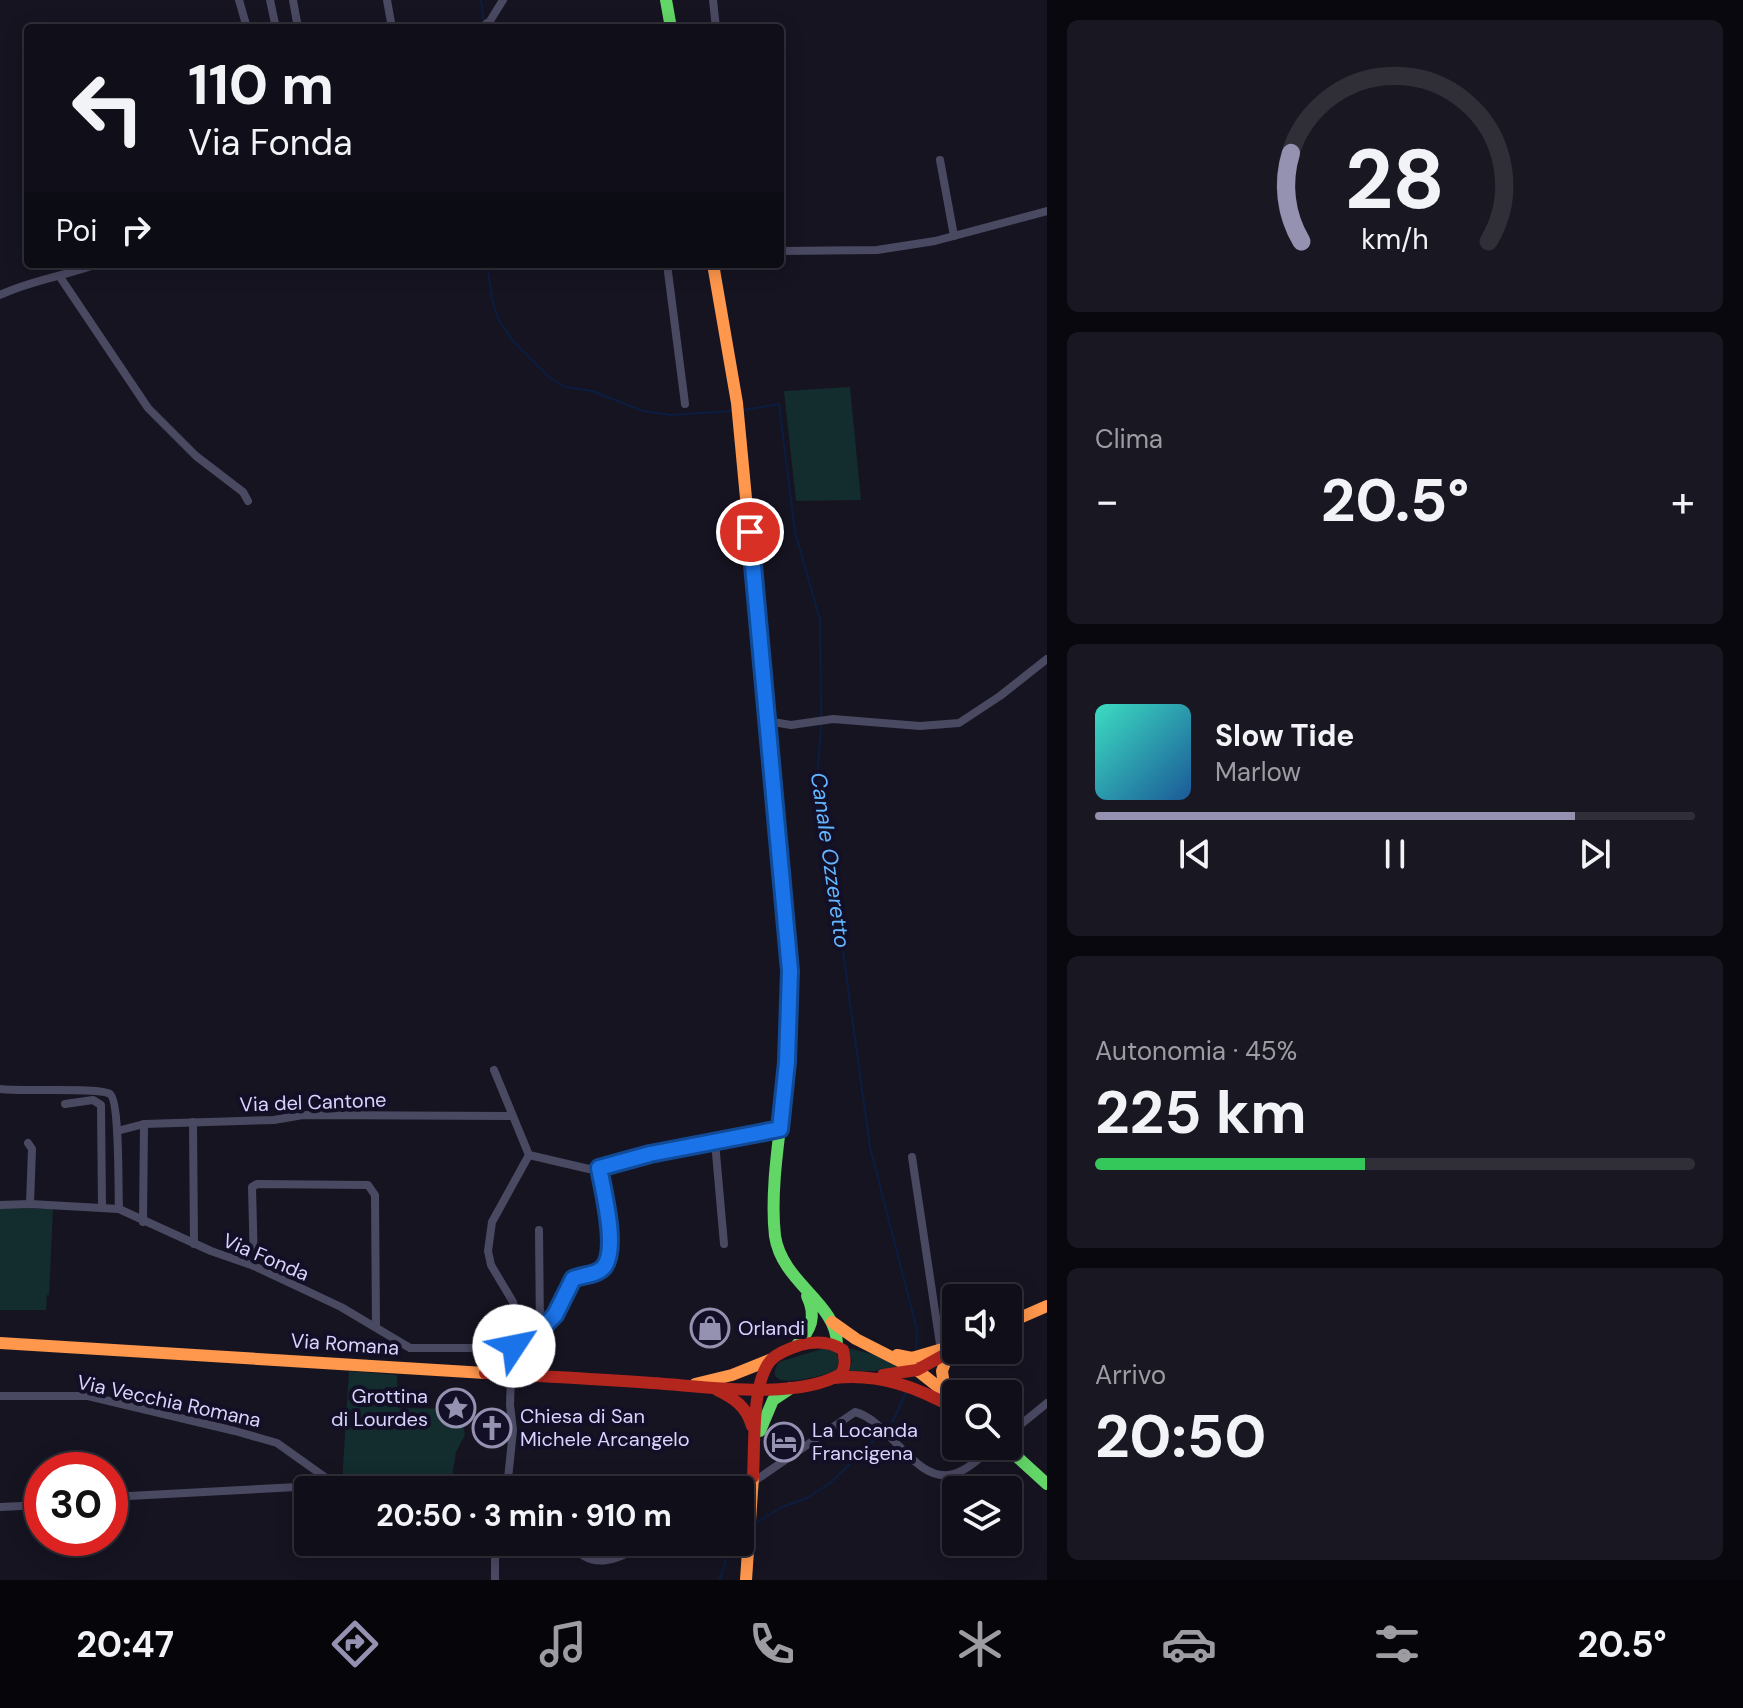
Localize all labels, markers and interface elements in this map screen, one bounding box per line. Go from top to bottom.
text: 110 m [188,48,334,121]
icon: left [56,56,160,160]
text: Via Fonda [188,119,353,166]
text: 28 [1345,125,1445,234]
icon: right [114,208,158,252]
text: Poi [56,211,98,250]
text: km/h [1361,221,1429,258]
text: Clima [1095,422,1163,456]
text: 20.5° [1321,461,1469,540]
text: − [1095,472,1119,530]
text: + [1671,472,1695,530]
pin [716,498,784,566]
icon: arrive [728,510,772,554]
text: Slow Tide [1215,716,1354,755]
text: Marlow [1215,755,1301,789]
water label: Canale Ozzeretto [804,771,857,950]
icon: previous [1173,832,1217,876]
icon: pause [1373,832,1417,876]
icon: next [1573,832,1617,876]
text: Autonomia · 45% [1095,1034,1297,1068]
text: 225 km [1095,1073,1307,1152]
street label: Via del Cantone [239,1086,387,1118]
street label: Via Fonda [219,1227,313,1287]
map controls [942,1284,1022,1556]
button: sound [942,1284,1022,1364]
position arrow [472,1304,556,1388]
shop icon: Orlandi [689,1307,731,1349]
place label: Orlandi [738,1315,805,1341]
street label: Via Romana [290,1327,400,1361]
text: Arrivo [1095,1358,1166,1392]
street label: Via Vecchia Romana [75,1369,263,1433]
button: search [942,1380,1022,1460]
place label: Grottina di Lourdes [331,1383,428,1432]
place icon: Grottina di Lourdes [435,1387,477,1429]
text: 20:50 [1095,1397,1266,1476]
place label: Chiesa di San Michele Arcangelo [520,1403,690,1452]
church icon: Chiesa di San Michele Arcangelo [471,1407,513,1449]
place label: La Locanda Francigena [812,1417,918,1466]
hotel icon: La Locanda Francigena [763,1421,805,1463]
speed limit sign: 30 [24,1452,128,1556]
button: layers [942,1476,1022,1556]
text: 20:50 · 3 min · 910 m [376,1496,672,1535]
icon: directions [327,1616,383,1672]
icon: music [535,1616,591,1672]
icon: phone [744,1616,800,1672]
icon: climate [952,1616,1008,1672]
icon: car [1161,1616,1217,1672]
icon: filters [1369,1616,1425,1672]
text: 20:47 [76,1621,174,1668]
text: 20.5° [1578,1621,1667,1668]

